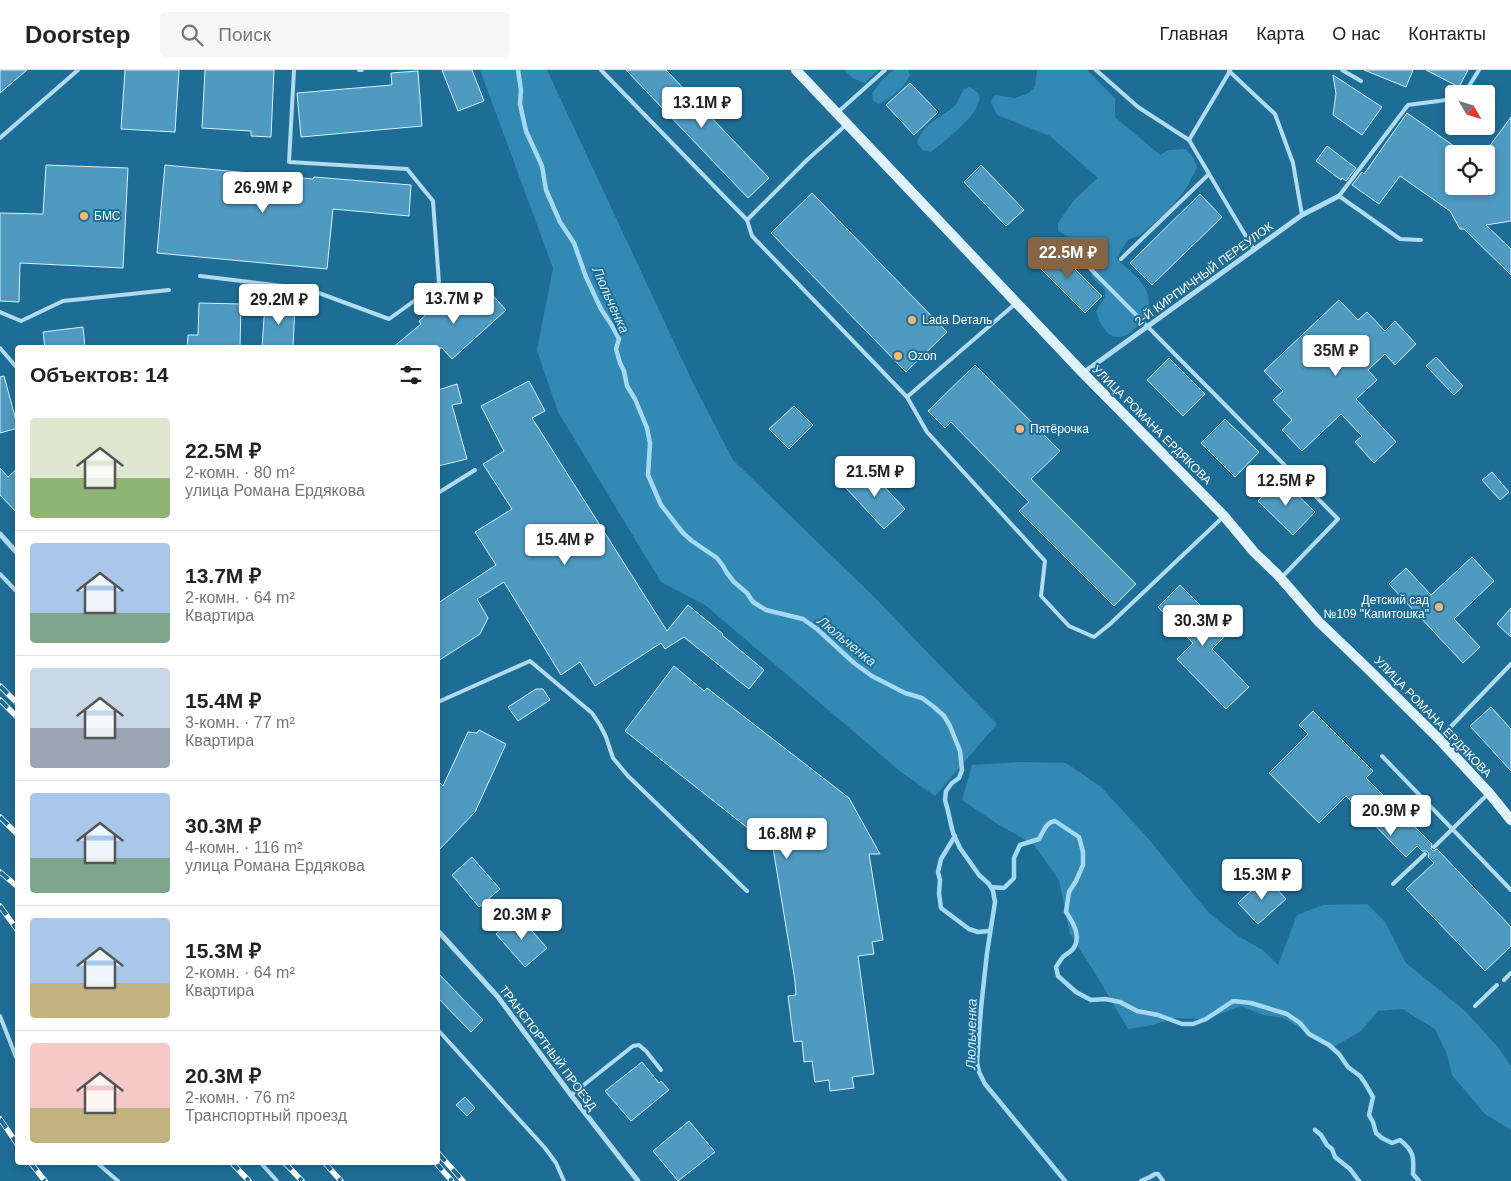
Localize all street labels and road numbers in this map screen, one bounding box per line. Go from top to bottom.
street label: 2-Й КИРПИЧНЫЙ ПЕРЕУЛОК [1132,219,1276,329]
street label: УЛИЦА РОМАНА ЕРДЯКОВА [1089,362,1215,488]
street label: УЛИЦА РОМАНА ЕРДЯКОВА [1371,654,1495,780]
street label: ТРАНСПОРТНЫЙ ПРОЕЗД [496,982,600,1113]

